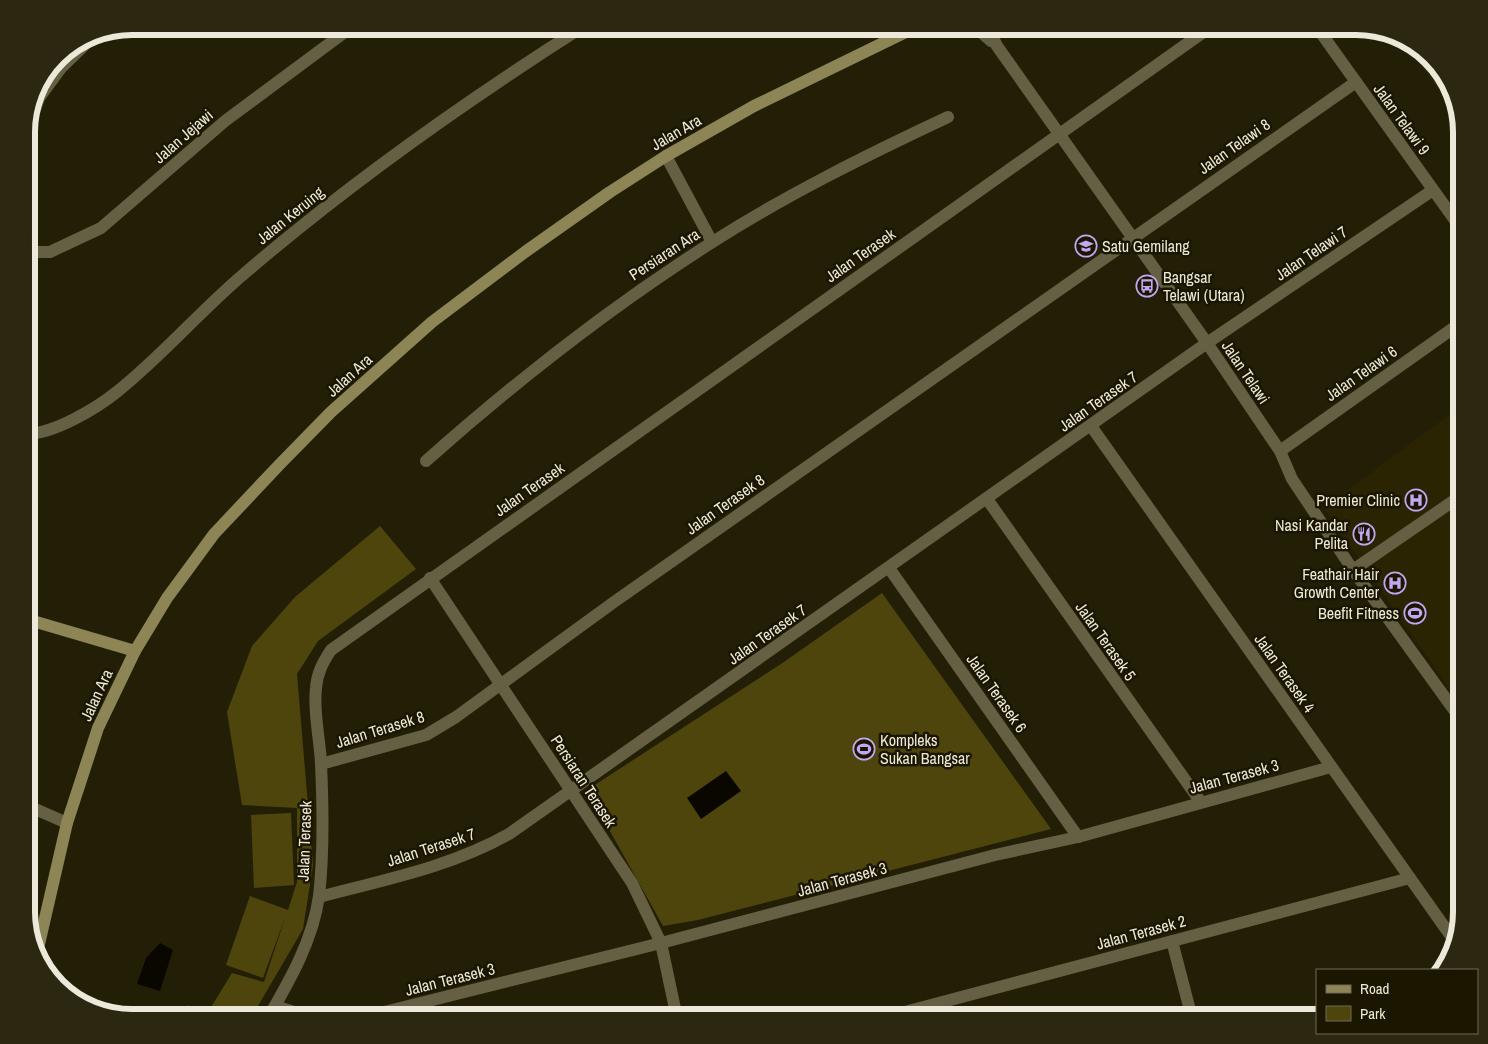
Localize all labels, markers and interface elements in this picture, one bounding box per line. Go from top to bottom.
street label: Jalan Telawi 9 [1369,79,1435,159]
street label: Jalan Jejawi [149,104,217,168]
street label: Jalan Ara [647,108,706,155]
street label: Jalan Telawi 8 [1194,113,1274,179]
street label: Jalan Keruing [252,181,329,249]
street label: Jalan Telawi 7 [1270,221,1352,285]
street label: Persiaran Ara [624,223,704,285]
street label: Jalan Terasek [821,223,900,287]
school or university icon: Satu Gemilang [1074,234,1098,258]
place label: Satu Gemilang [1102,235,1190,257]
place label: Bangsar Telawi (Utara) [1163,266,1245,306]
bus stop icon: Bangsar Telawi (Utara) [1135,274,1159,298]
street label: Jalan Telawi [1217,336,1275,408]
street label: Jalan Telawi 6 [1321,340,1401,406]
street label: Jalan Ara [321,348,377,401]
street label: Jalan Terasek 7 [1054,366,1142,436]
street label: Jalan Terasek [490,457,569,521]
street label: Jalan Terasek 8 [681,469,769,539]
hospital icon: Premier Clinic [1404,488,1428,512]
place label: Premier Clinic [1316,489,1400,511]
place label: Nasi Kandar Pelita [1275,514,1349,554]
restaurant icon: Nasi Kandar Pelita [1352,522,1376,546]
place label: Feathair Hair Growth Center [1294,563,1380,603]
hospital icon: Feathair Hair Growth Center [1383,571,1407,595]
street label: Jalan Terasek 5 [1071,597,1141,685]
street label: Jalan Terasek 7 [723,599,811,669]
sports icon: Beefit Fitness [1403,601,1427,625]
place label: Beefit Fitness [1318,602,1399,624]
street label: Jalan Terasek 4 [1250,629,1320,717]
street label: Jalan Terasek 6 [962,649,1032,737]
street label: Jalan Ara [74,665,118,724]
street label: Jalan Terasek 8 [333,705,427,753]
place label: Kompleks Sukan Bangsar [880,729,970,769]
street label: Persiaran Terasek [546,730,622,832]
sports icon: Kompleks Sukan Bangsar [852,737,876,761]
street label: Jalan Terasek 3 [1187,754,1281,798]
street label: Jalan Terasek [292,800,316,882]
street label: Jalan Terasek 7 [384,822,478,872]
street label: Jalan Terasek 3 [795,857,889,901]
street label: Jalan Terasek 2 [1094,910,1188,954]
street label: Jalan Terasek 3 [403,957,497,1001]
legend [1316,969,1478,1034]
text: Road [1360,978,1389,999]
text: Park [1360,1003,1386,1024]

